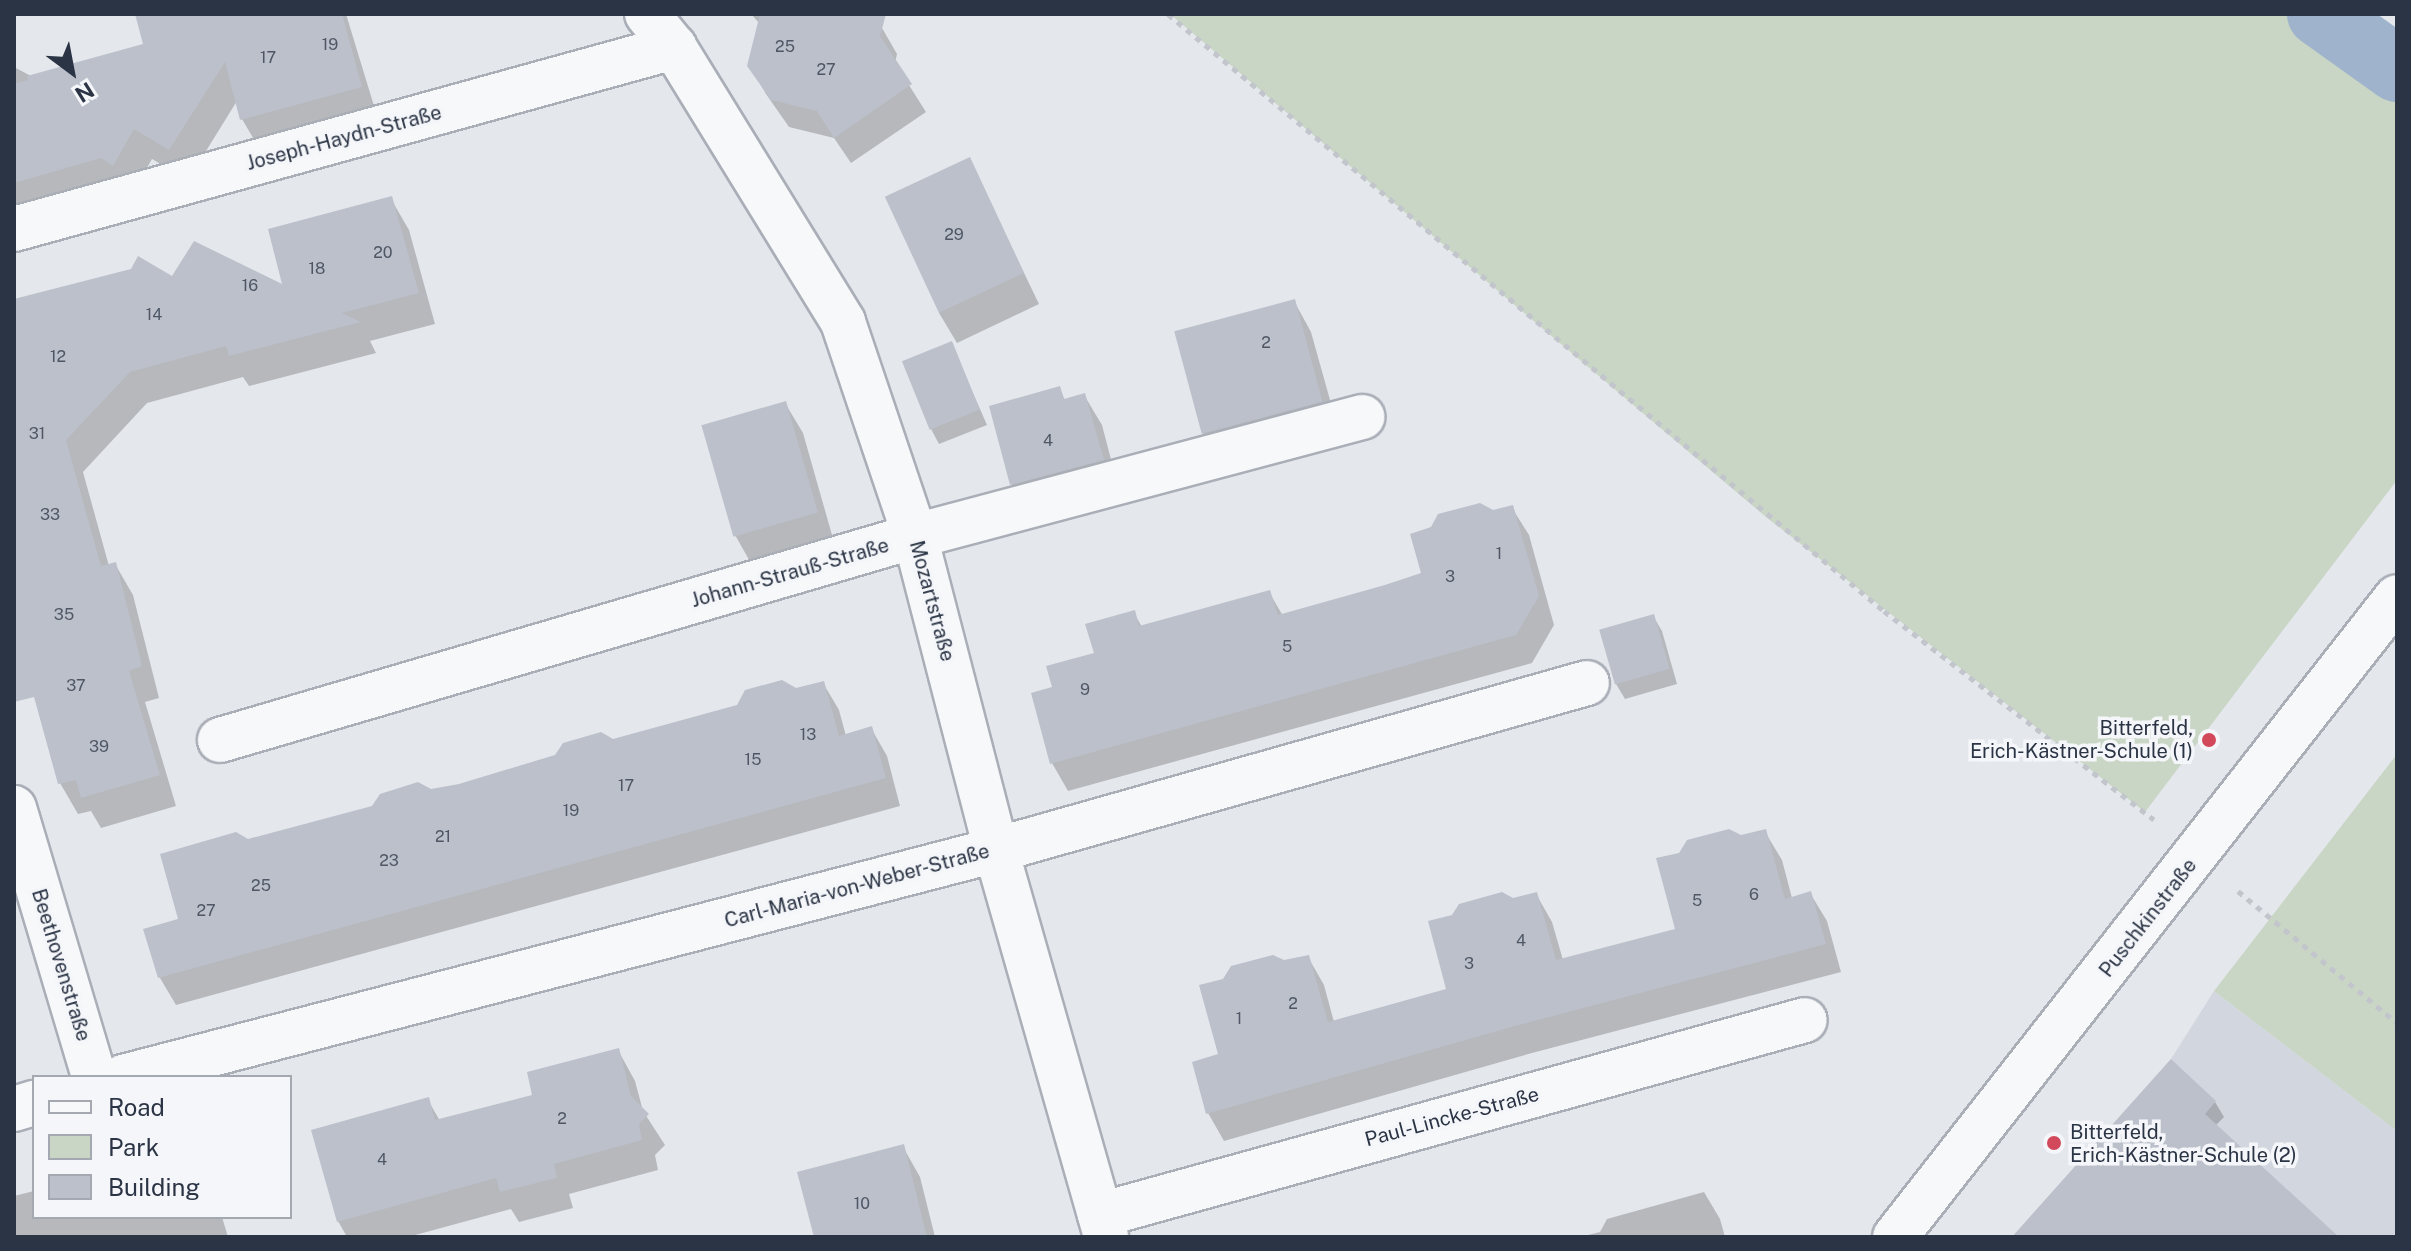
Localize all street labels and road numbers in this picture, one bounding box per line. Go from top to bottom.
street label: Joseph-Haydn-Straße [244,100,444,176]
street label: Johann-Strauß-Straße [688,533,892,613]
street label: Mozartstraße [904,538,960,664]
street label: Carl-Maria-von-Weber-Straße [722,839,992,933]
street label: Puschkinstraße [2094,854,2202,982]
street label: Beethovenstraße [26,886,96,1044]
street label: Paul-Lincke-Straße [1362,1082,1542,1152]

